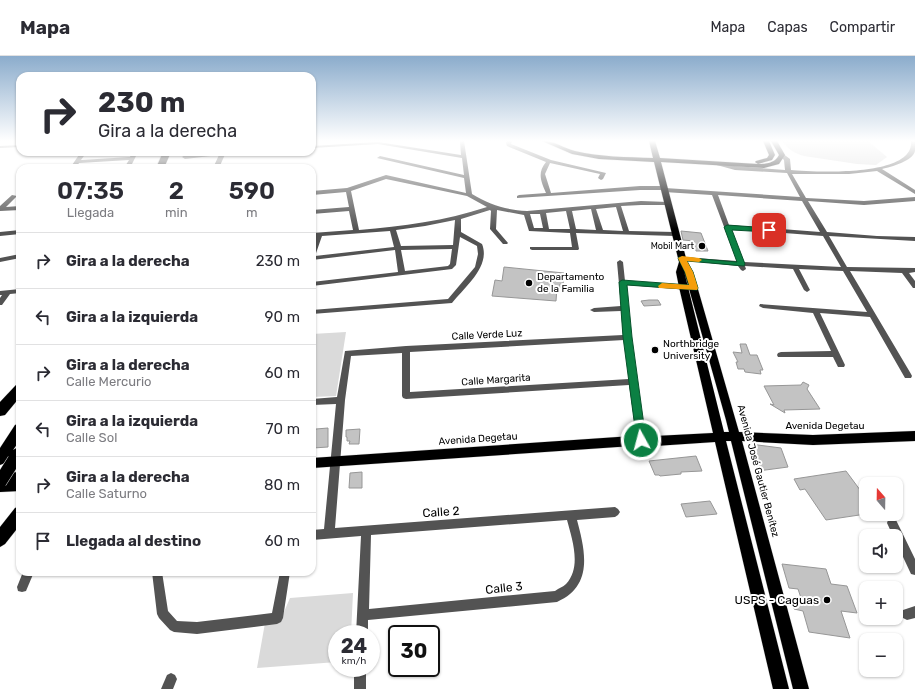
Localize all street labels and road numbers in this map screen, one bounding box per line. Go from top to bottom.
street label: Calle Verde Luz [451,327,523,343]
street label: Calle Margarita [461,372,531,388]
street label: Avenida José Gautier Benítez [735,403,781,539]
street label: Avenida Degetau [785,420,865,432]
street label: Avenida Degetau [438,430,518,448]
street label: Calle 2 [422,504,460,520]
street label: Calle 3 [485,579,523,597]

